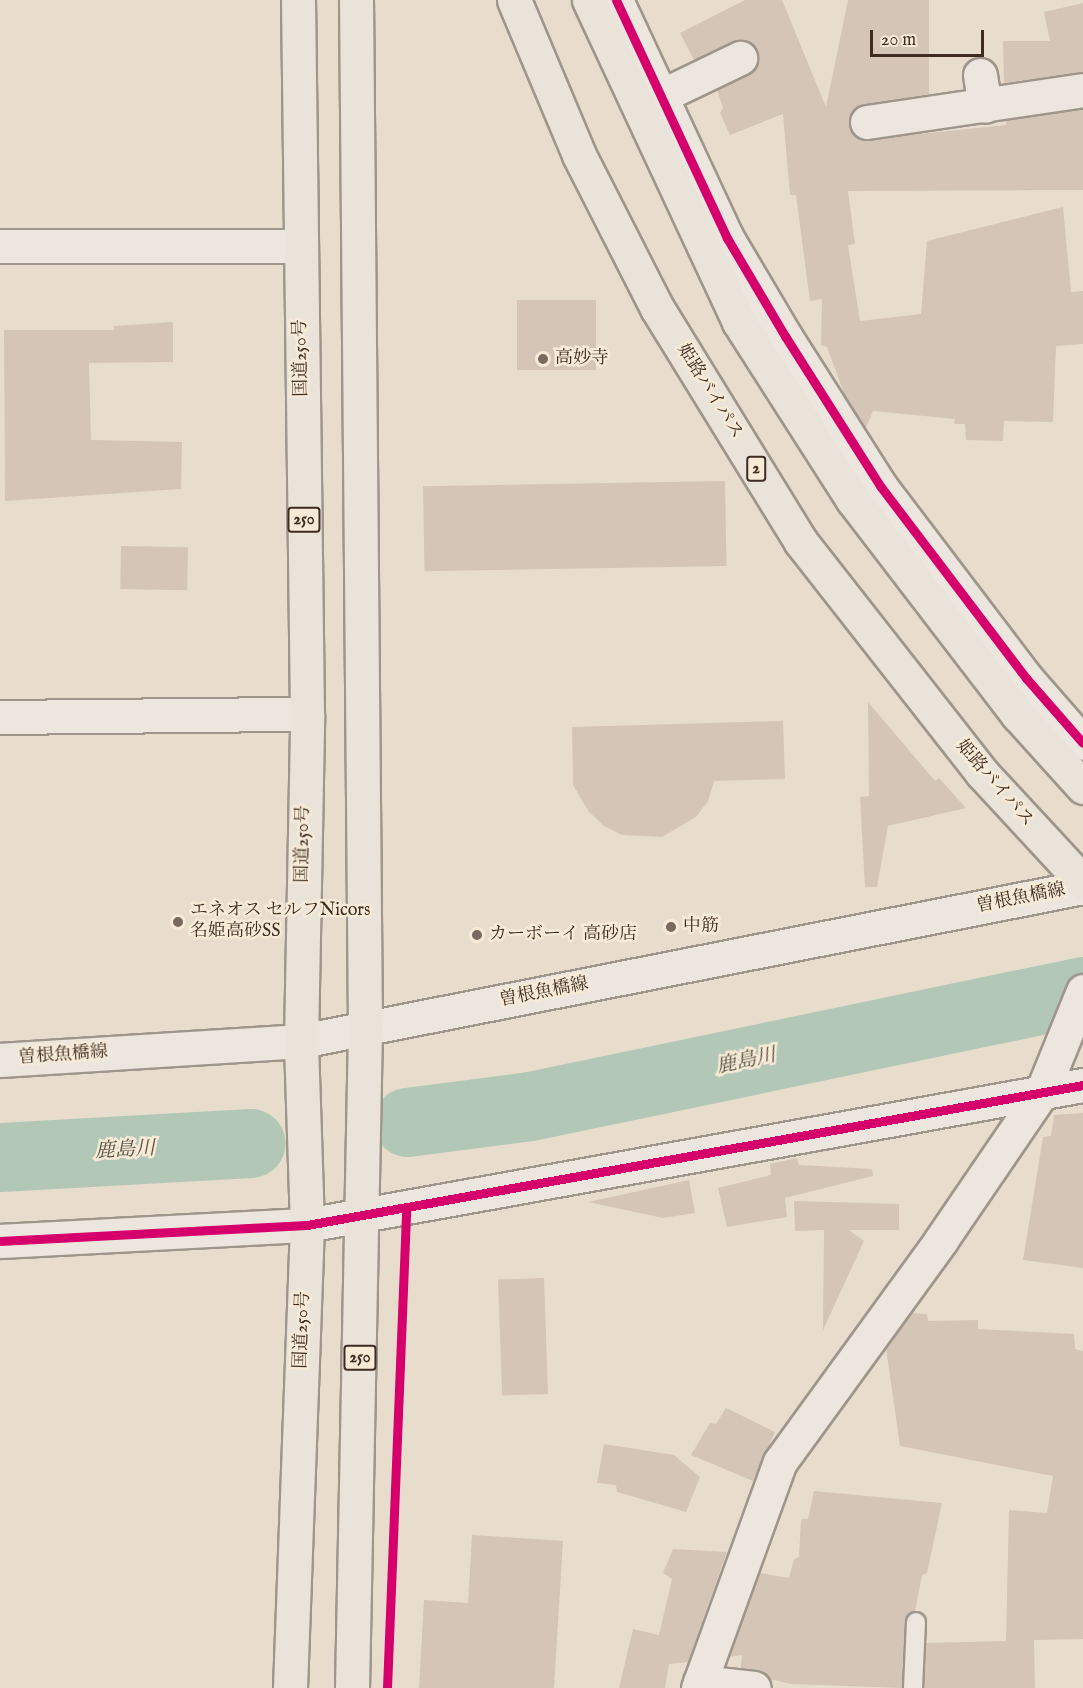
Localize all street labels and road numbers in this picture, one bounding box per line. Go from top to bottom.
street label: 国道250号 [291,319,313,397]
street label: 姫路バイパス [671,340,747,444]
road number: 2 [746,456,766,482]
road number: 250 [286,507,322,533]
street label: 姫路バイパス [950,736,1038,832]
street label: 国道250号 [293,805,315,883]
street label: 曽根魚橋線 [975,880,1067,918]
street label: 曽根魚橋線 [498,974,590,1012]
street label: 曽根魚橋線 [17,1042,109,1070]
street label: 国道250号 [291,1291,315,1369]
road number: 250 [342,1345,378,1371]

